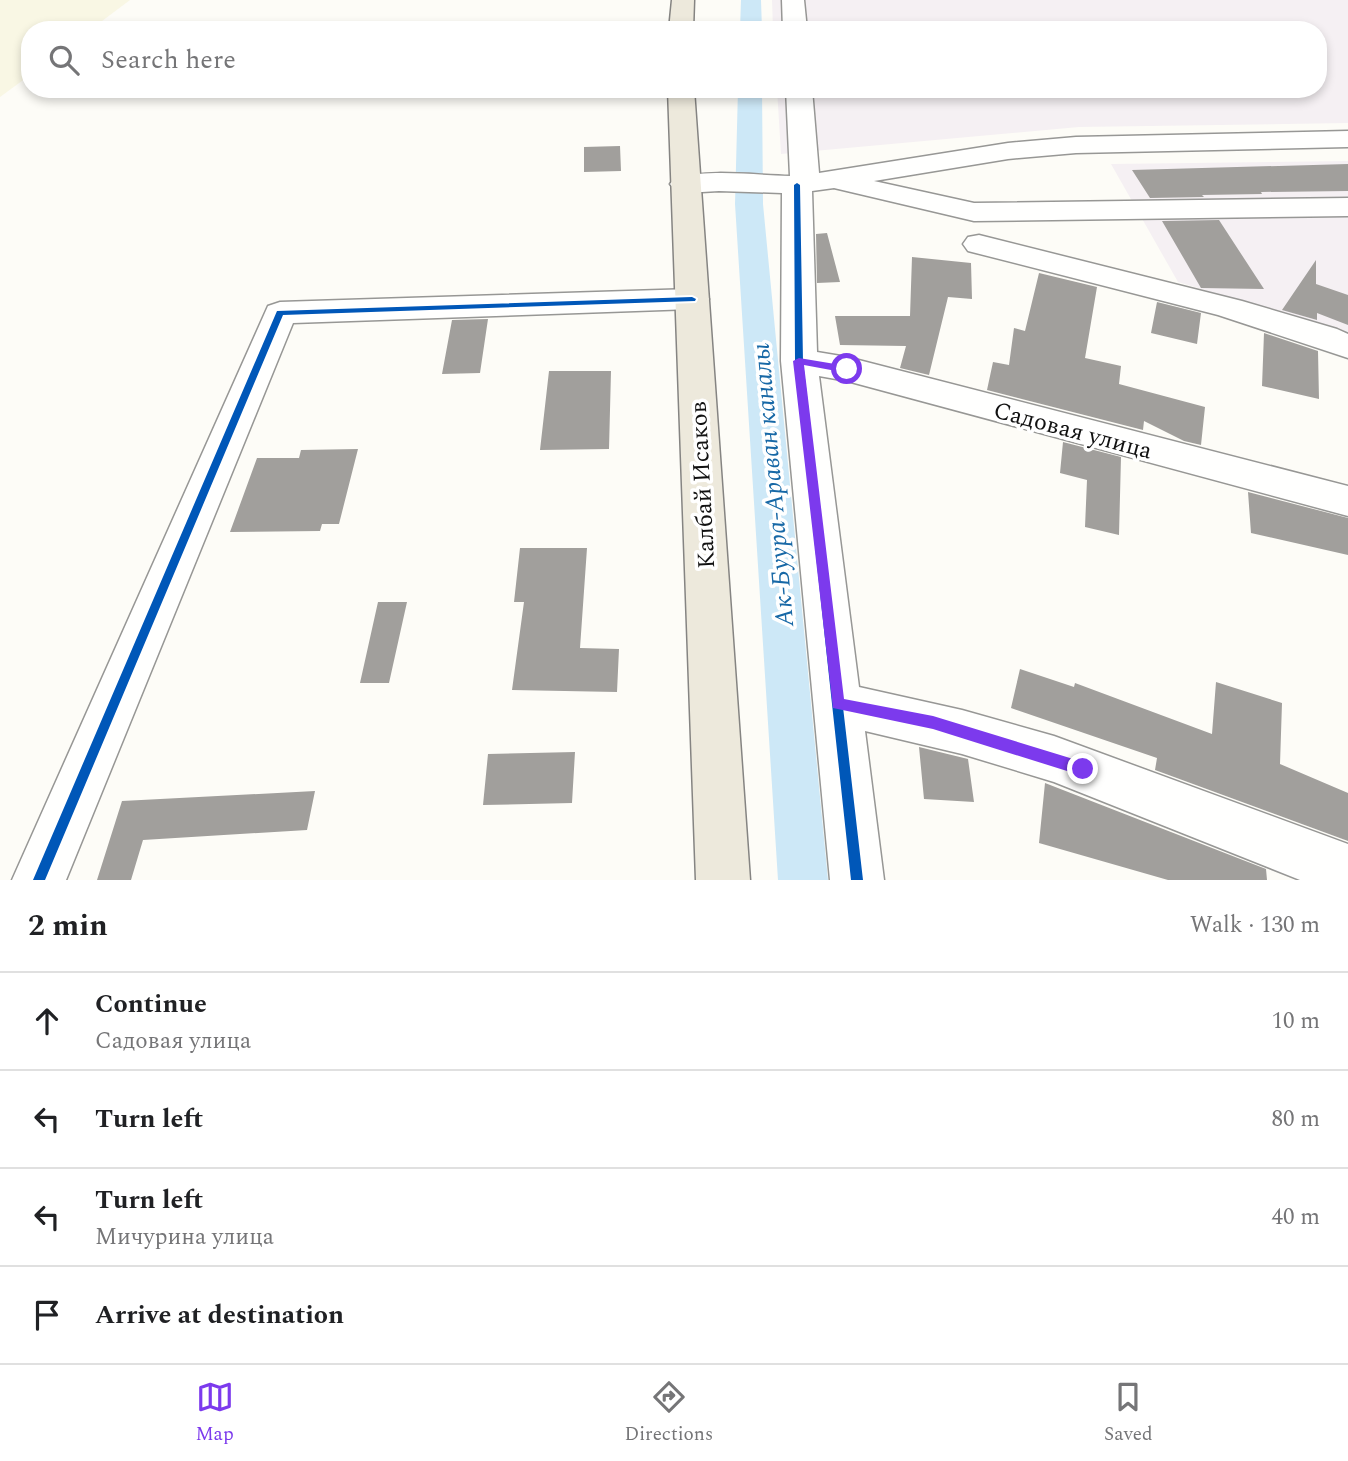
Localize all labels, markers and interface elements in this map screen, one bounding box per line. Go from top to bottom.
search box [21,21,1327,98]
text: Search here [101,40,236,80]
icon: search [45,41,83,79]
water label: Ак-Буура-Араван каналы [741,341,805,629]
route start [831,353,862,384]
street label: Садовая улица [989,392,1156,470]
street label: Калбай Исаков [681,400,725,569]
route end [1067,753,1098,784]
text: 2 min [28,903,108,949]
text: Walk · 130 m [1190,908,1320,943]
text: Continue [95,984,207,1024]
icon: ahead [28,1002,66,1040]
text: 10 m [1271,1004,1320,1039]
text: Садовая улица [95,1024,251,1059]
text: Turn left [95,1099,203,1139]
icon: left [28,1100,66,1138]
text: 80 m [1271,1102,1320,1137]
text: Turn left [95,1180,203,1220]
icon: left [28,1198,66,1236]
text: 40 m [1271,1200,1320,1235]
text: Мичурина улица [95,1220,274,1255]
text: Arrive at destination [95,1295,344,1335]
icon: arrive [28,1296,66,1334]
tab: Map [195,1378,234,1449]
tab: Directions [624,1378,713,1449]
tab: Saved [1104,1378,1153,1449]

